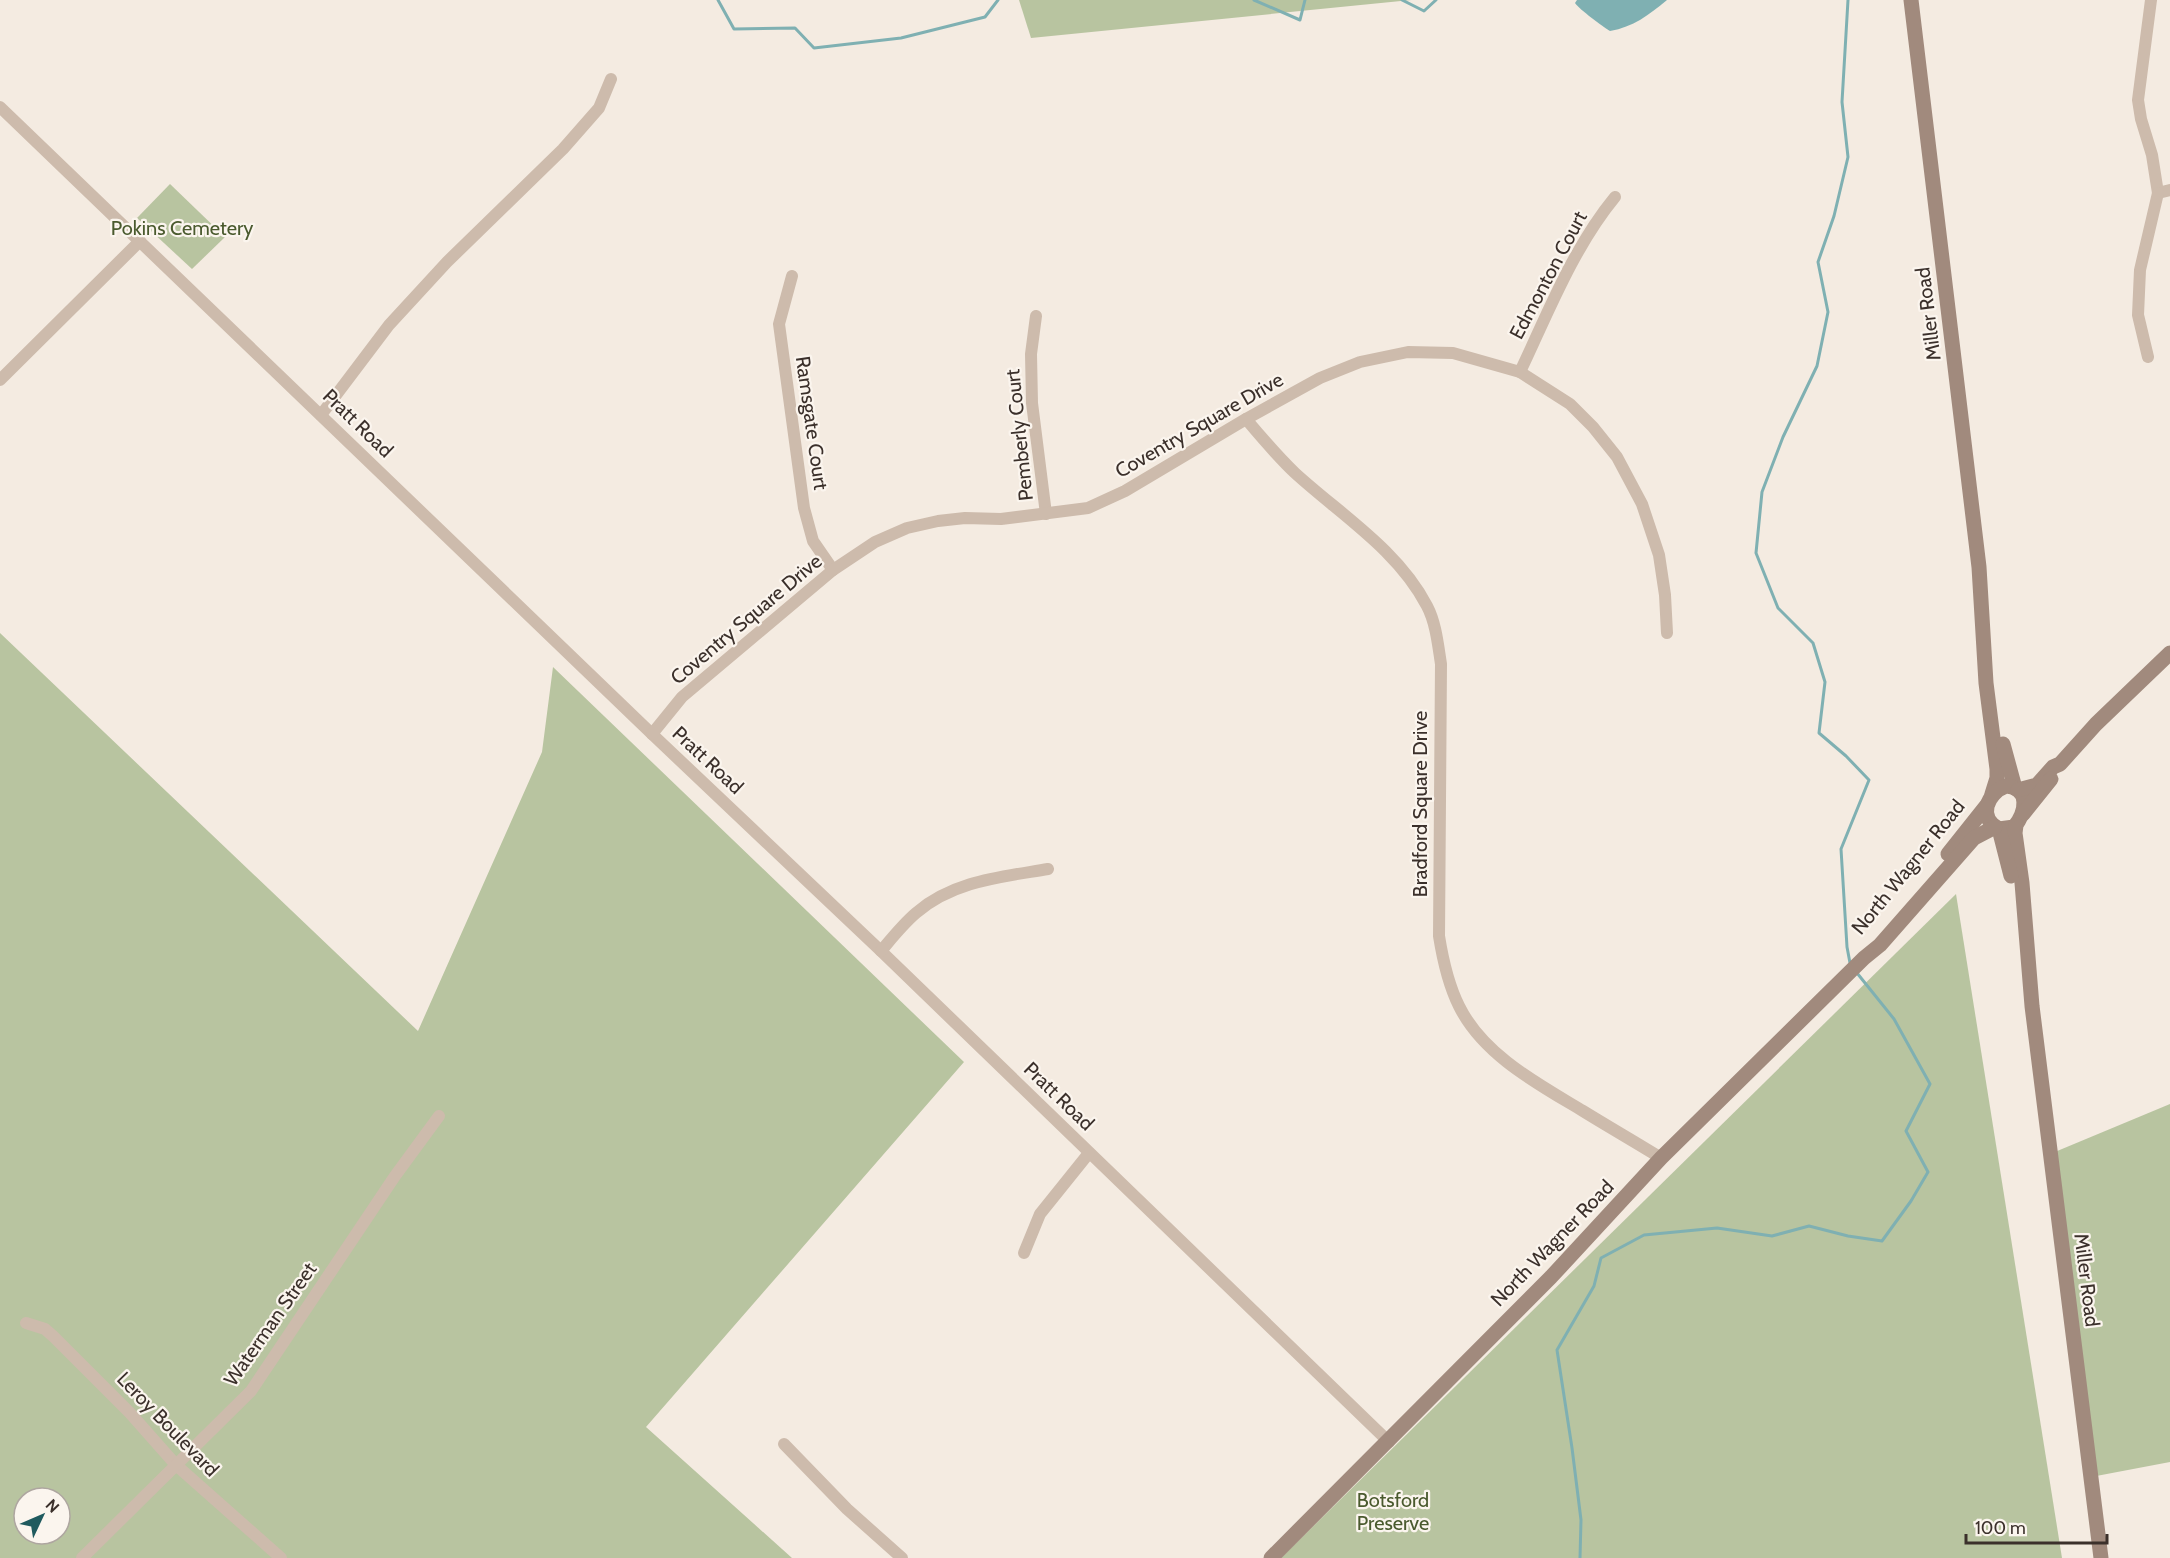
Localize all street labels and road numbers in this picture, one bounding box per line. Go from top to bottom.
street label: Edmonton Court [1504,207,1592,343]
street label: Miller Road [1910,266,1946,362]
street label: Ramsgate Court [791,355,833,492]
street label: Coventry Square Drive [1111,367,1287,483]
street label: Pemberly Court [1000,368,1038,502]
street label: Pratt Road [318,384,398,462]
street label: Coventry Square Drive [666,549,826,689]
street label: Bradford Square Drive [1408,711,1432,897]
street label: Pratt Road [668,721,748,799]
street label: North Wagner Road [1846,795,1970,939]
street label: Pratt Road [1019,1057,1099,1135]
street label: North Wagner Road [1486,1175,1618,1311]
street label: Miller Road [2069,1232,2105,1328]
street label: Waterman Street [219,1258,322,1390]
street label: Leroy Boulevard [112,1367,224,1481]

